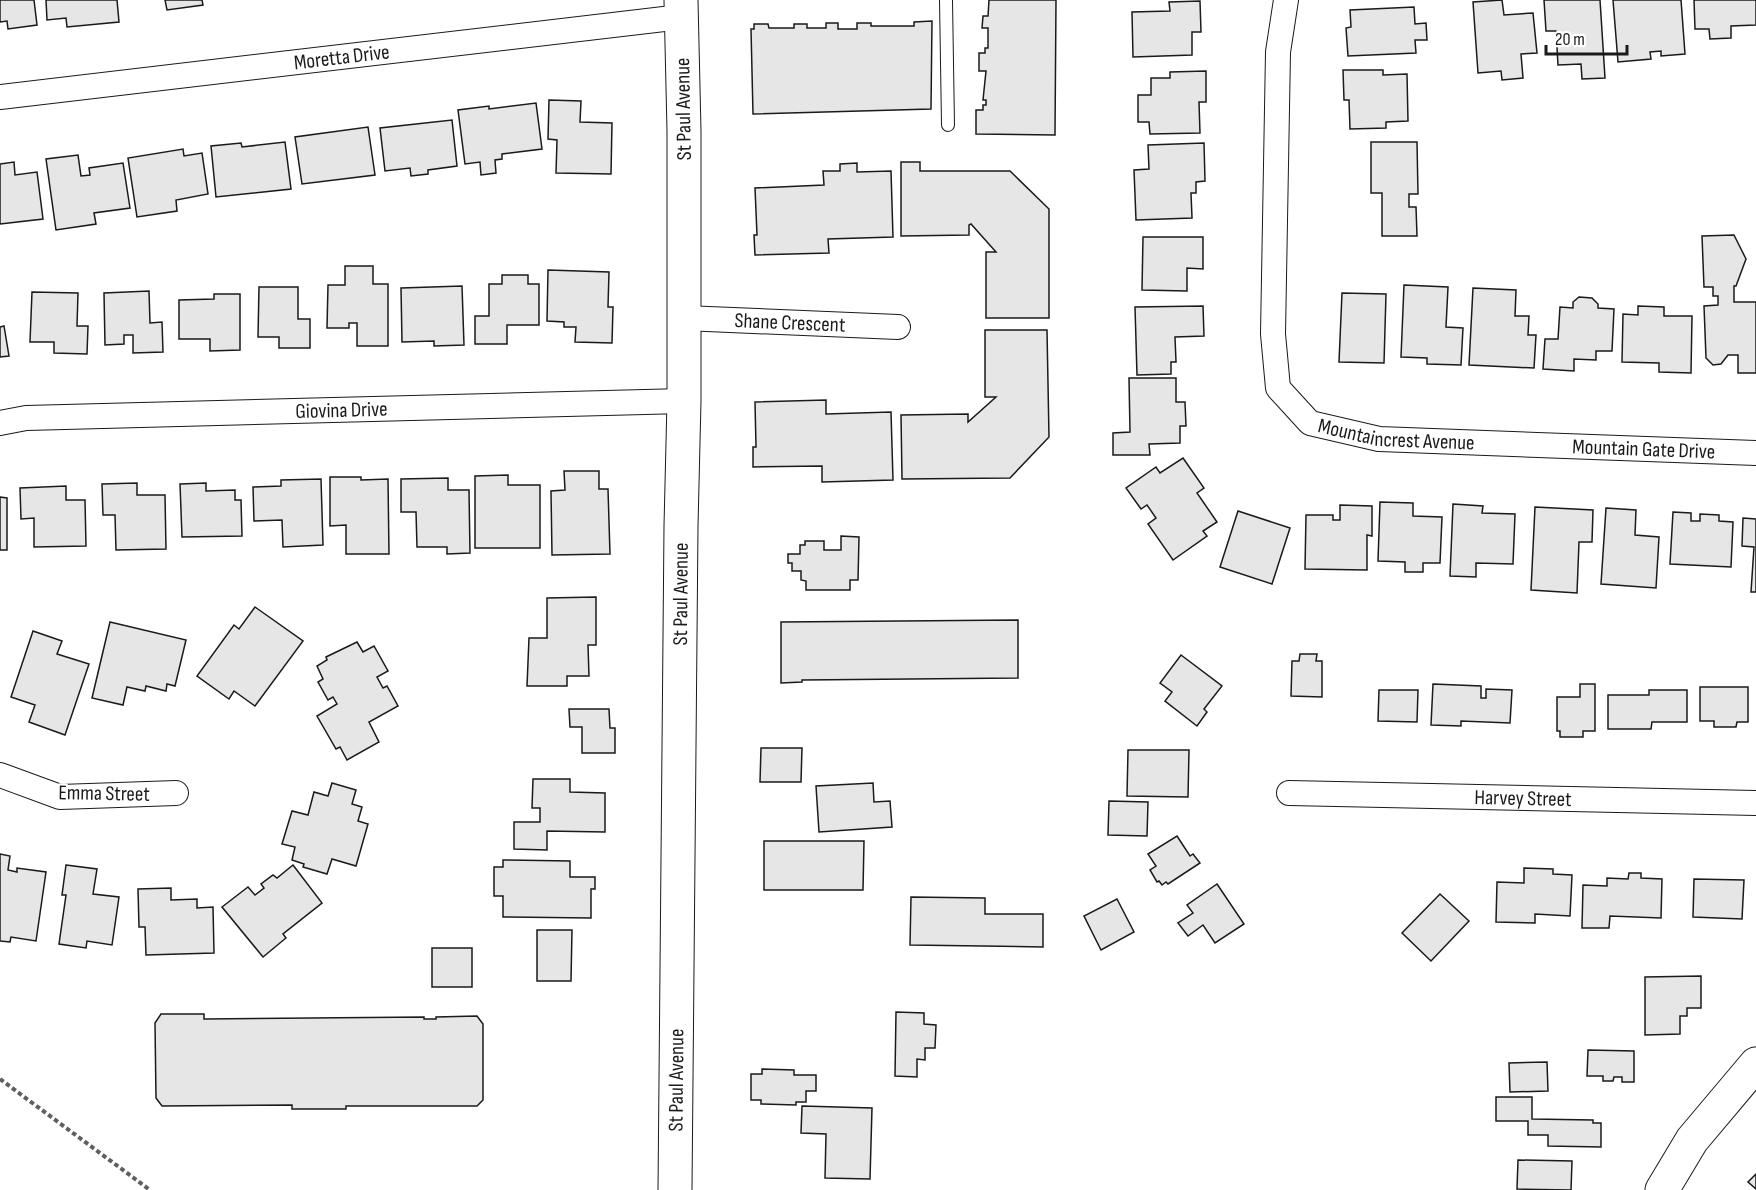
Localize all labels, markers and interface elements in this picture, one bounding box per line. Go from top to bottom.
scale bar [1546,18,1627,56]
text: 20 m [1555,29,1585,50]
street label: Moretta Drive [293,39,391,75]
street label: St Paul Avenue [670,57,697,161]
street label: Shane Crescent [734,308,846,338]
street label: Giovina Drive [295,397,388,424]
street label: Mountaincrest Avenue [1316,413,1475,456]
street label: Mountain Gate Drive [1572,434,1716,464]
street label: St Paul Avenue [668,542,694,646]
street label: Emma Street [58,780,150,807]
street label: Harvey Street [1474,785,1572,812]
street label: St Paul Avenue [664,1028,689,1132]

